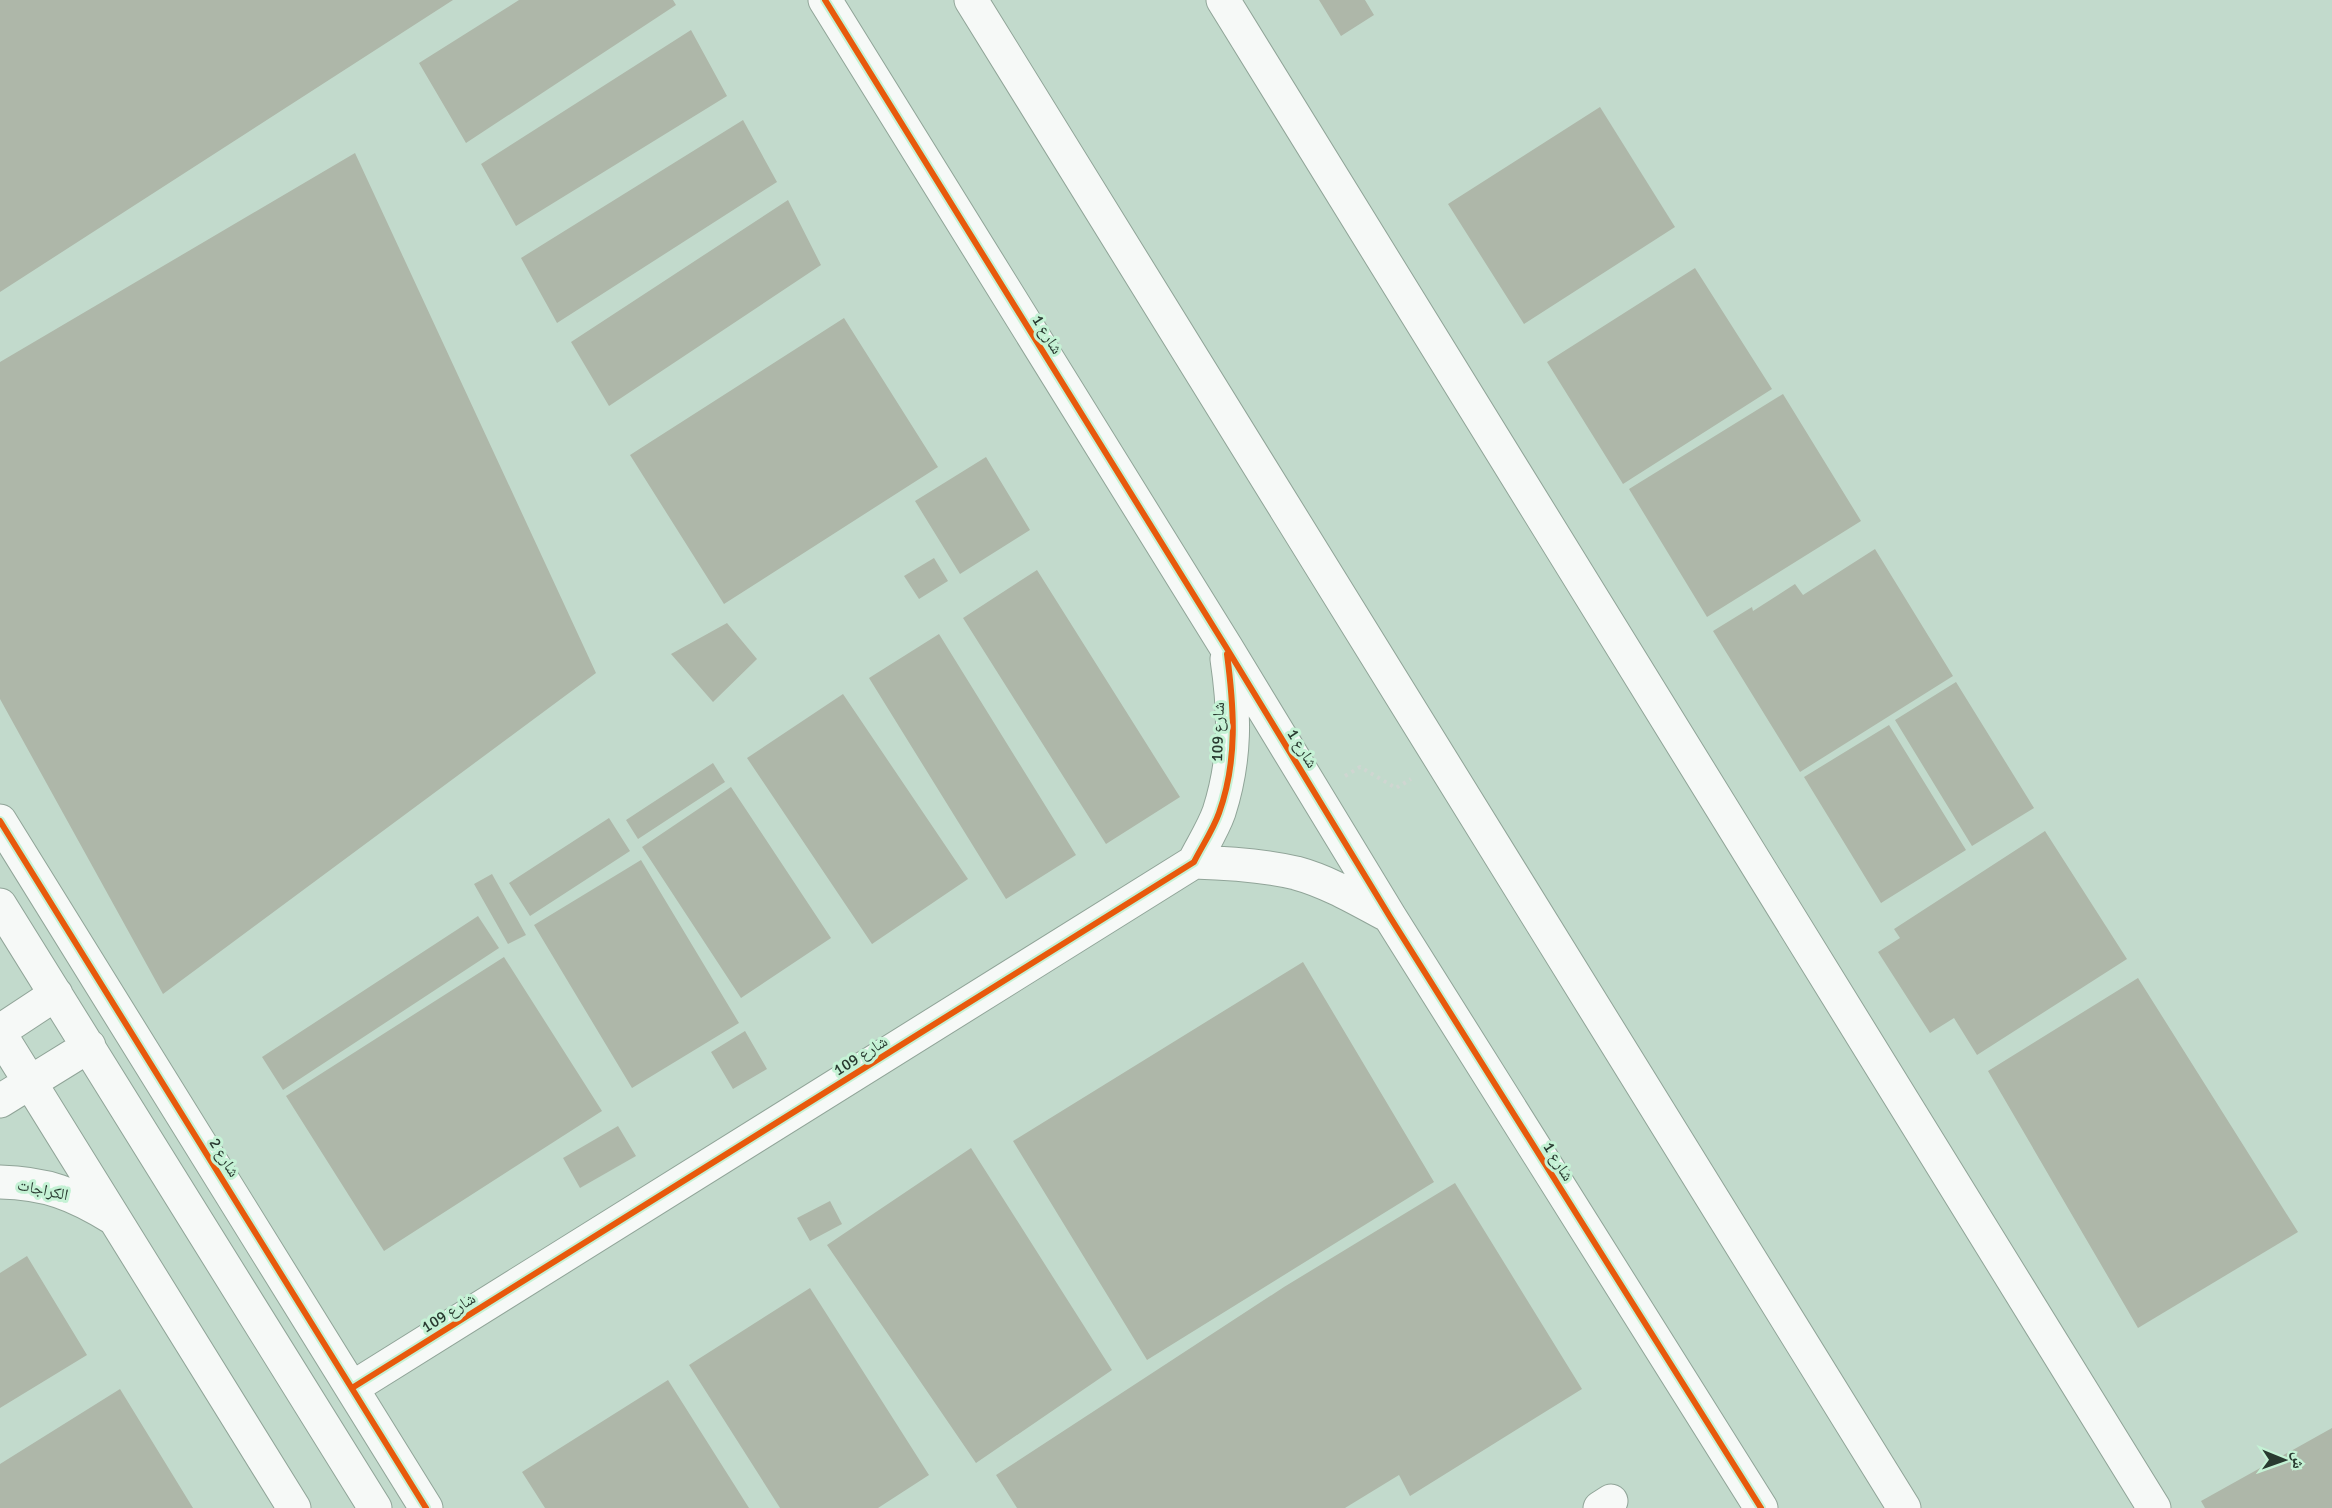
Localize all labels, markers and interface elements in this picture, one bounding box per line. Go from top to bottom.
street label: شارع 1 [1027,311,1067,358]
street label: شارع 109 [1207,702,1229,762]
street label: شارع 1 [1282,725,1322,772]
street label: شارع 109 [830,1032,891,1080]
street label: شارع 2 [204,1134,244,1181]
street label: شارع 1 [1538,1138,1578,1185]
street label: الكراجات [16,1175,70,1205]
street label: شارع 109 [418,1289,479,1337]
north arrow [2254,1430,2314,1490]
text: ش [2288,1452,2308,1469]

